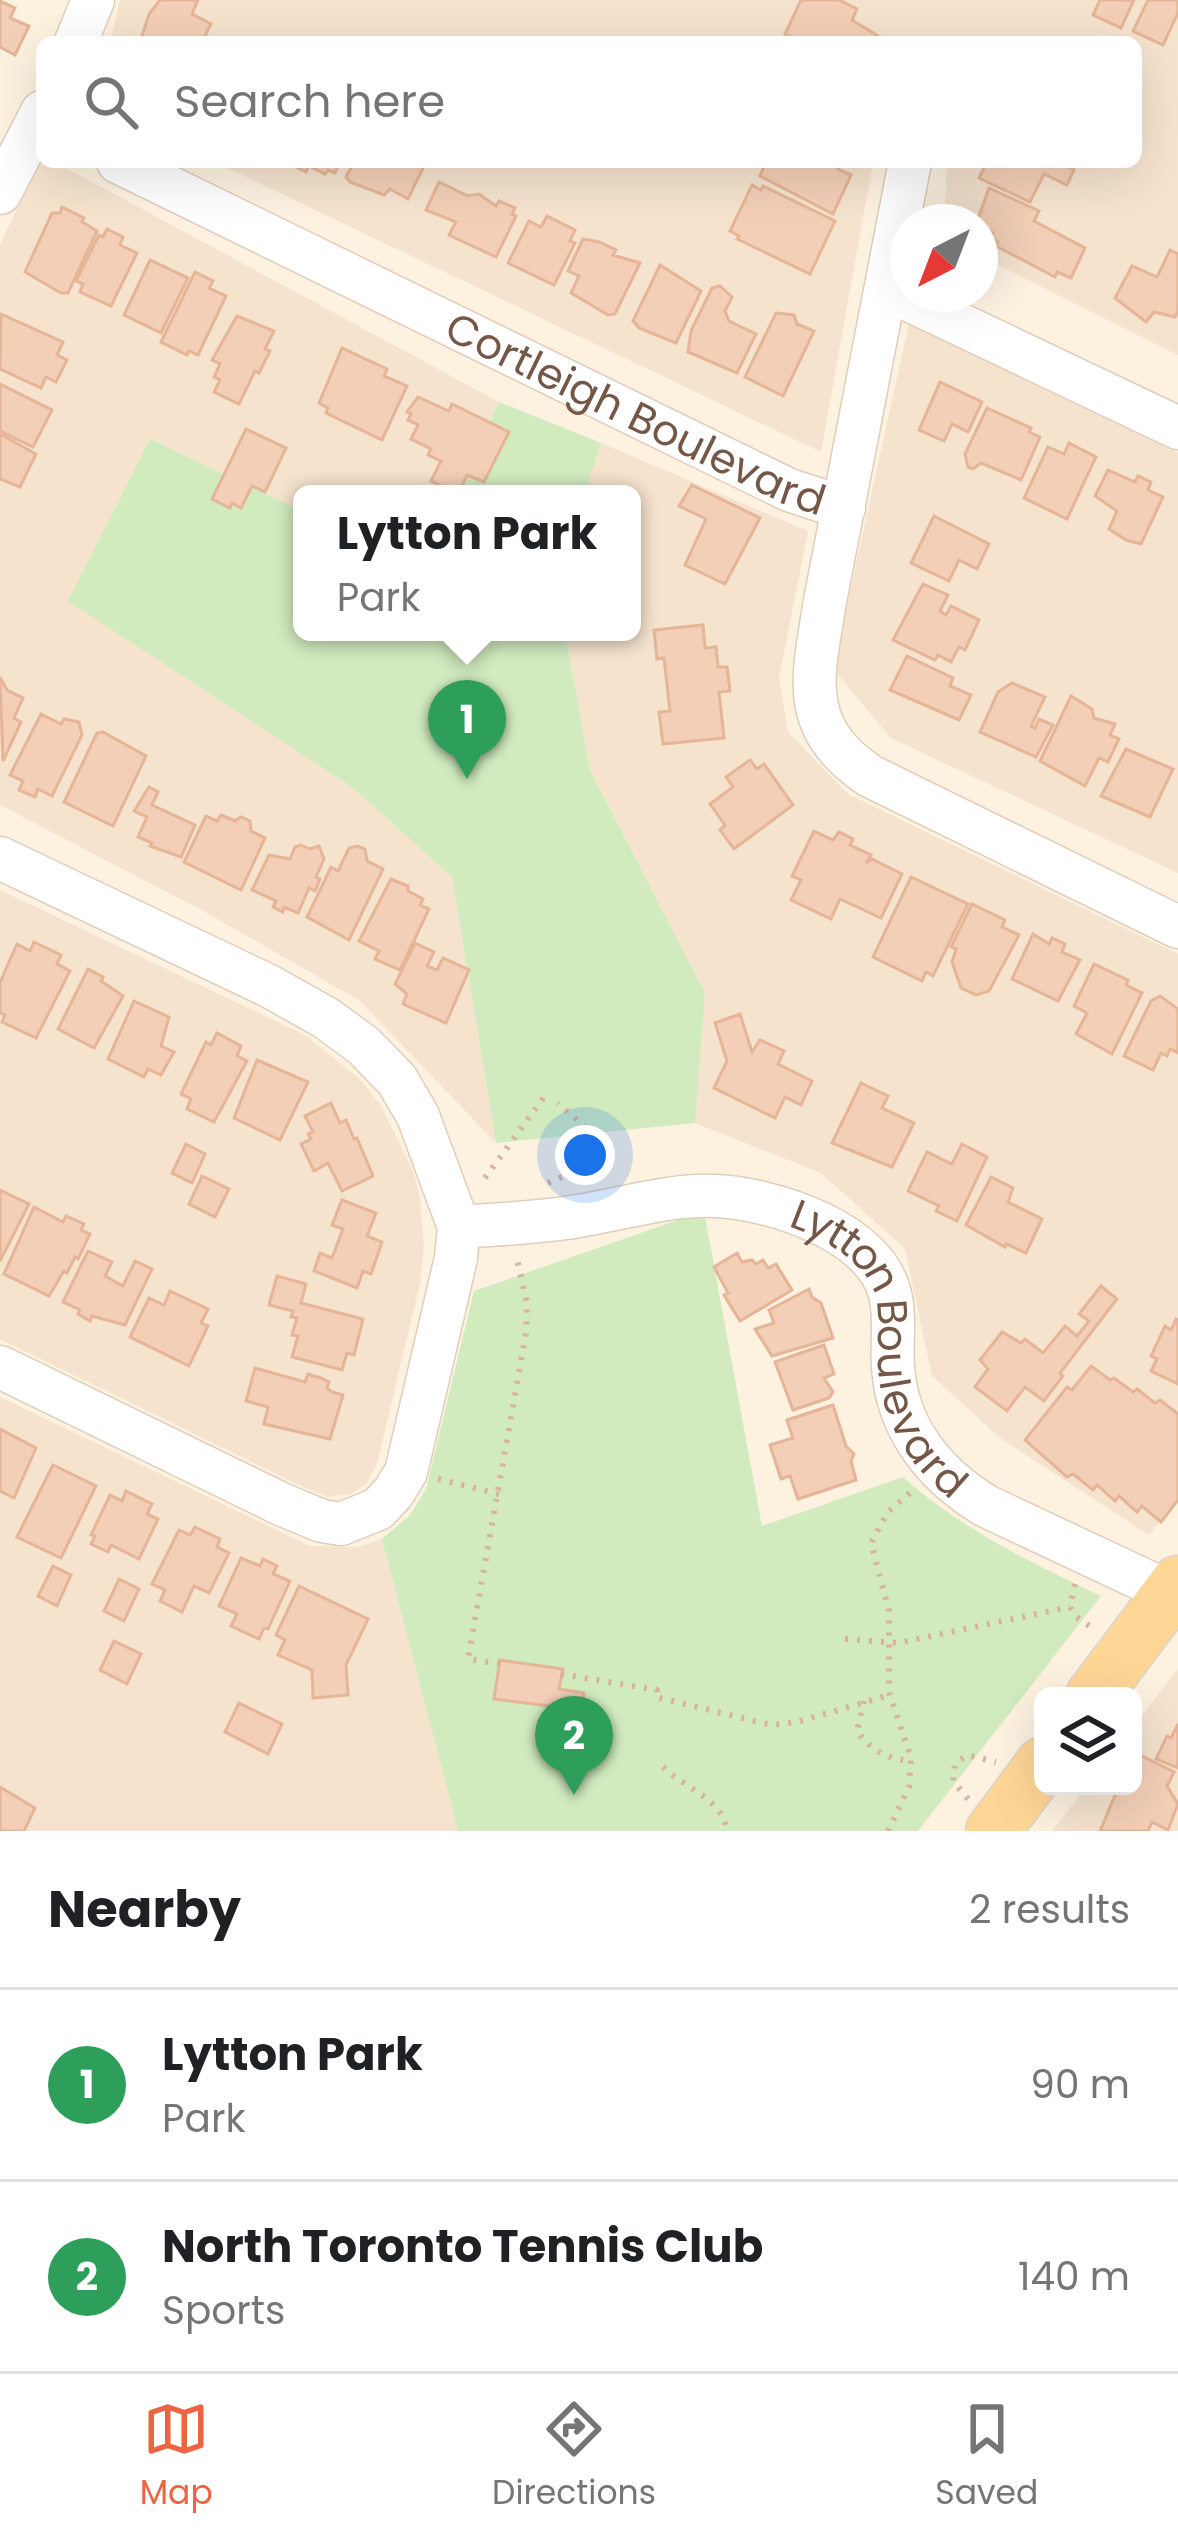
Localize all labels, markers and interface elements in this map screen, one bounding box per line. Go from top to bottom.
search box [36,36,1142,168]
icon: search [78,69,144,135]
text: Search here [174,70,445,133]
north arrow [890,204,998,312]
street label: Cortleigh Boulevard [436,297,833,530]
popup [293,485,641,641]
text: Lytton Park [337,502,597,565]
text: Park [337,570,420,625]
pin: 1 [428,680,506,779]
your location [555,1125,615,1185]
street label: Lytton Boulevard [782,1184,981,1511]
map controls [1034,1687,1142,1795]
button: layers [1034,1687,1142,1795]
pin: 2 [535,1696,613,1795]
text: Nearby [48,1873,241,1945]
text: 2 results [969,1882,1130,1937]
text: Lytton Park [162,2023,423,2086]
text: 1 [80,2057,94,2112]
text: 90 m [1030,2057,1130,2112]
text: Park [162,2091,246,2146]
text: North Toronto Tennis Club [162,2215,763,2278]
text: 2 [76,2249,98,2304]
text: 140 m [1018,2249,1130,2304]
text: Sports [162,2283,285,2338]
tab: Map [140,2396,213,2518]
tab: Directions [492,2396,656,2518]
tab: Saved [935,2396,1038,2518]

